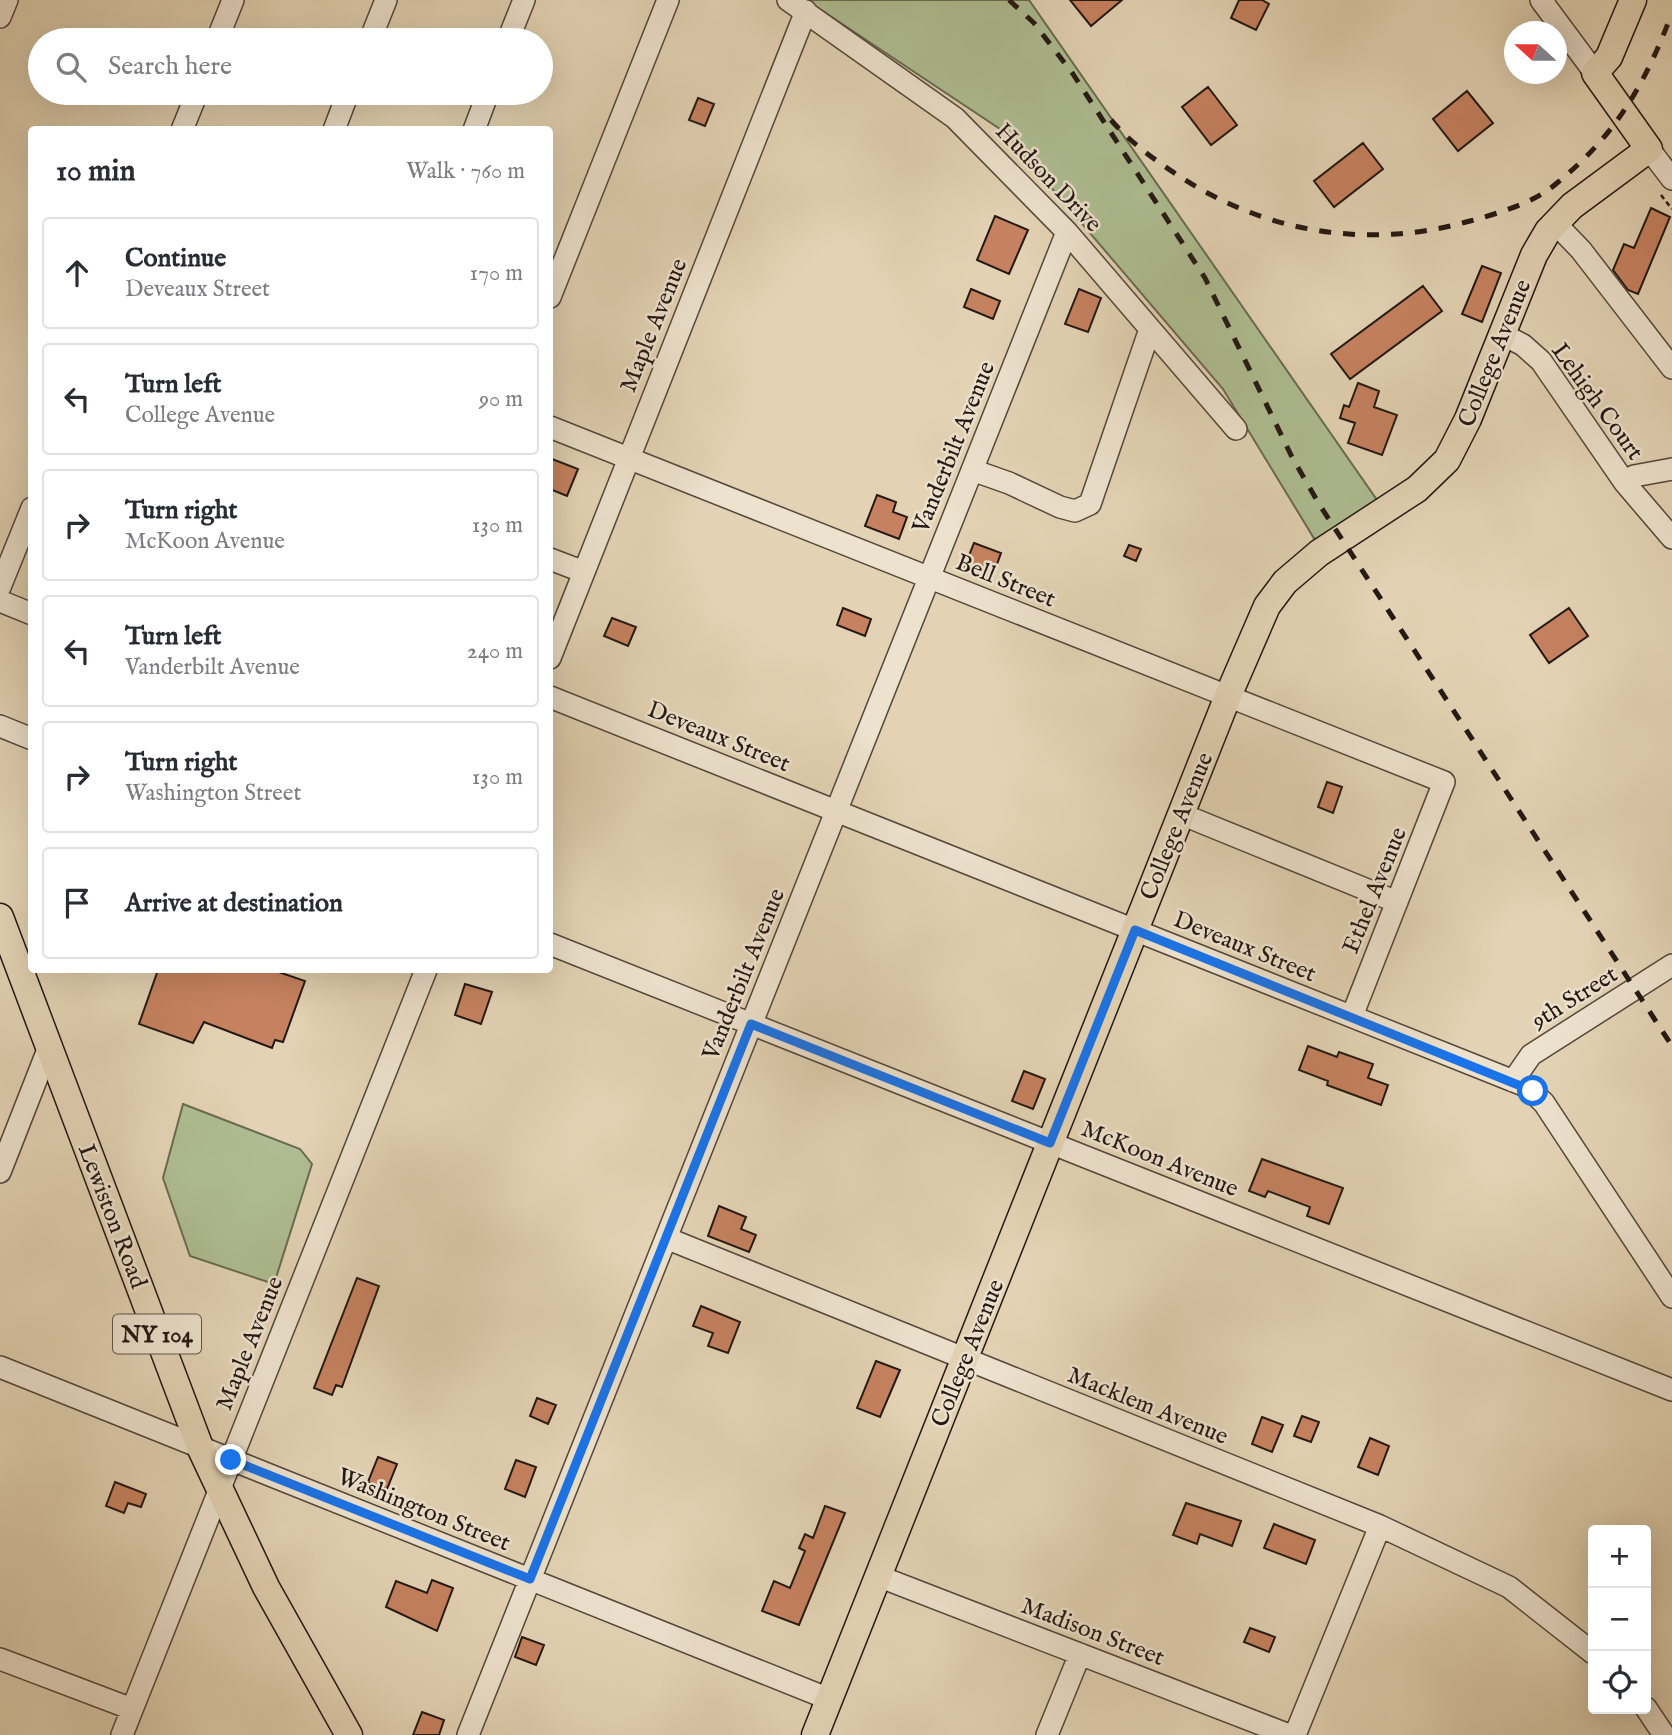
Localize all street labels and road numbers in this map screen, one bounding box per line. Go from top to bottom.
street label: Hudson Drive [988,117,1108,239]
street label: Maple Avenue [613,254,695,397]
street label: College Avenue [1452,275,1539,432]
street label: Lehigh Court [1544,337,1650,467]
street label: Vanderbilt Avenue [905,357,1003,539]
street label: Bell Street [951,547,1060,615]
street label: Deveaux Street [643,695,794,780]
street label: College Avenue [1134,748,1221,905]
street label: Ethel Avenue [1336,823,1415,958]
street label: Vanderbilt Avenue [695,884,793,1066]
street label: Deveaux Street [1169,905,1320,990]
street label: 9th Street [1525,960,1624,1037]
street label: McKoon Avenue [1076,1114,1243,1205]
street label: Lewiston Road [70,1140,153,1293]
street label: Maple Avenue [209,1272,291,1415]
street label: College Avenue [925,1275,1012,1432]
road number: NY 104 [113,1315,201,1354]
street label: Macklem Avenue [1063,1360,1232,1453]
street label: Washington Street [332,1462,515,1559]
street label: Madison Street [1016,1591,1169,1674]

